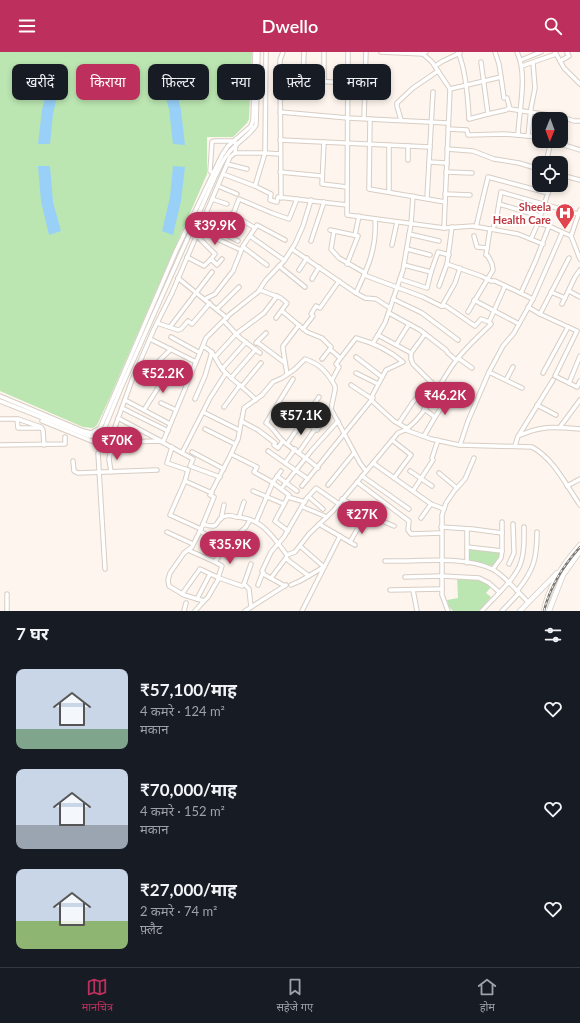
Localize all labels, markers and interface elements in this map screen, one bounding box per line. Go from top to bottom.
icon: menu [16,15,38,37]
text: Dwello [262,15,318,37]
icon: search [542,15,564,37]
chip: खरीदें [12,64,68,100]
chip: किराया [76,64,140,100]
chip: फ़िल्टर [148,64,209,100]
chip: नया [217,64,265,100]
chip: फ़्लैट [273,64,325,100]
chip: मकान [333,64,391,100]
north arrow [532,112,568,148]
map controls [532,112,568,192]
button: locate [532,156,568,192]
place label: Sheela Health Care [493,200,551,226]
hospital icon: Sheela Health Care [554,202,576,230]
pin: ₹39.9K [182,212,248,246]
text: ₹39.9K [194,217,236,233]
pin: ₹52.2K [130,360,196,394]
text: ₹52.2K [142,365,184,381]
pin: ₹46.2K [412,382,478,416]
text: ₹46.2K [424,387,466,403]
pin: ₹57.1K [268,402,334,436]
text: ₹57.1K [280,407,322,423]
pin: ₹70K [93,427,141,461]
text: ₹70K [101,432,133,448]
pin: ₹27K [338,501,386,535]
text: ₹27K [346,506,378,522]
pin: ₹35.9K [197,531,263,565]
text: ₹35.9K [209,536,251,552]
text: 7 घर [16,623,49,644]
icon: filters [542,624,564,646]
text: ₹57,100/माह [140,679,237,700]
icon: home [48,685,96,733]
icon: heart [542,698,564,720]
text: 4 कमरे · 124 m² [140,703,225,719]
text: मकान [140,721,168,737]
text: ₹70,000/माह [140,779,237,800]
icon: home [48,785,96,833]
icon: heart [542,798,564,820]
text: 4 कमरे · 152 m² [140,803,225,819]
text: मकान [140,821,168,837]
text: ₹27,000/माह [140,879,237,900]
icon: home [48,885,96,933]
icon: heart [542,898,564,920]
text: 2 कमरे · 74 m² [140,903,217,919]
text: फ़्लैट [140,921,163,937]
tab: मानचित्र [82,976,113,1015]
tab: सहेजे गए [276,976,313,1015]
tab: होम [476,976,498,1015]

